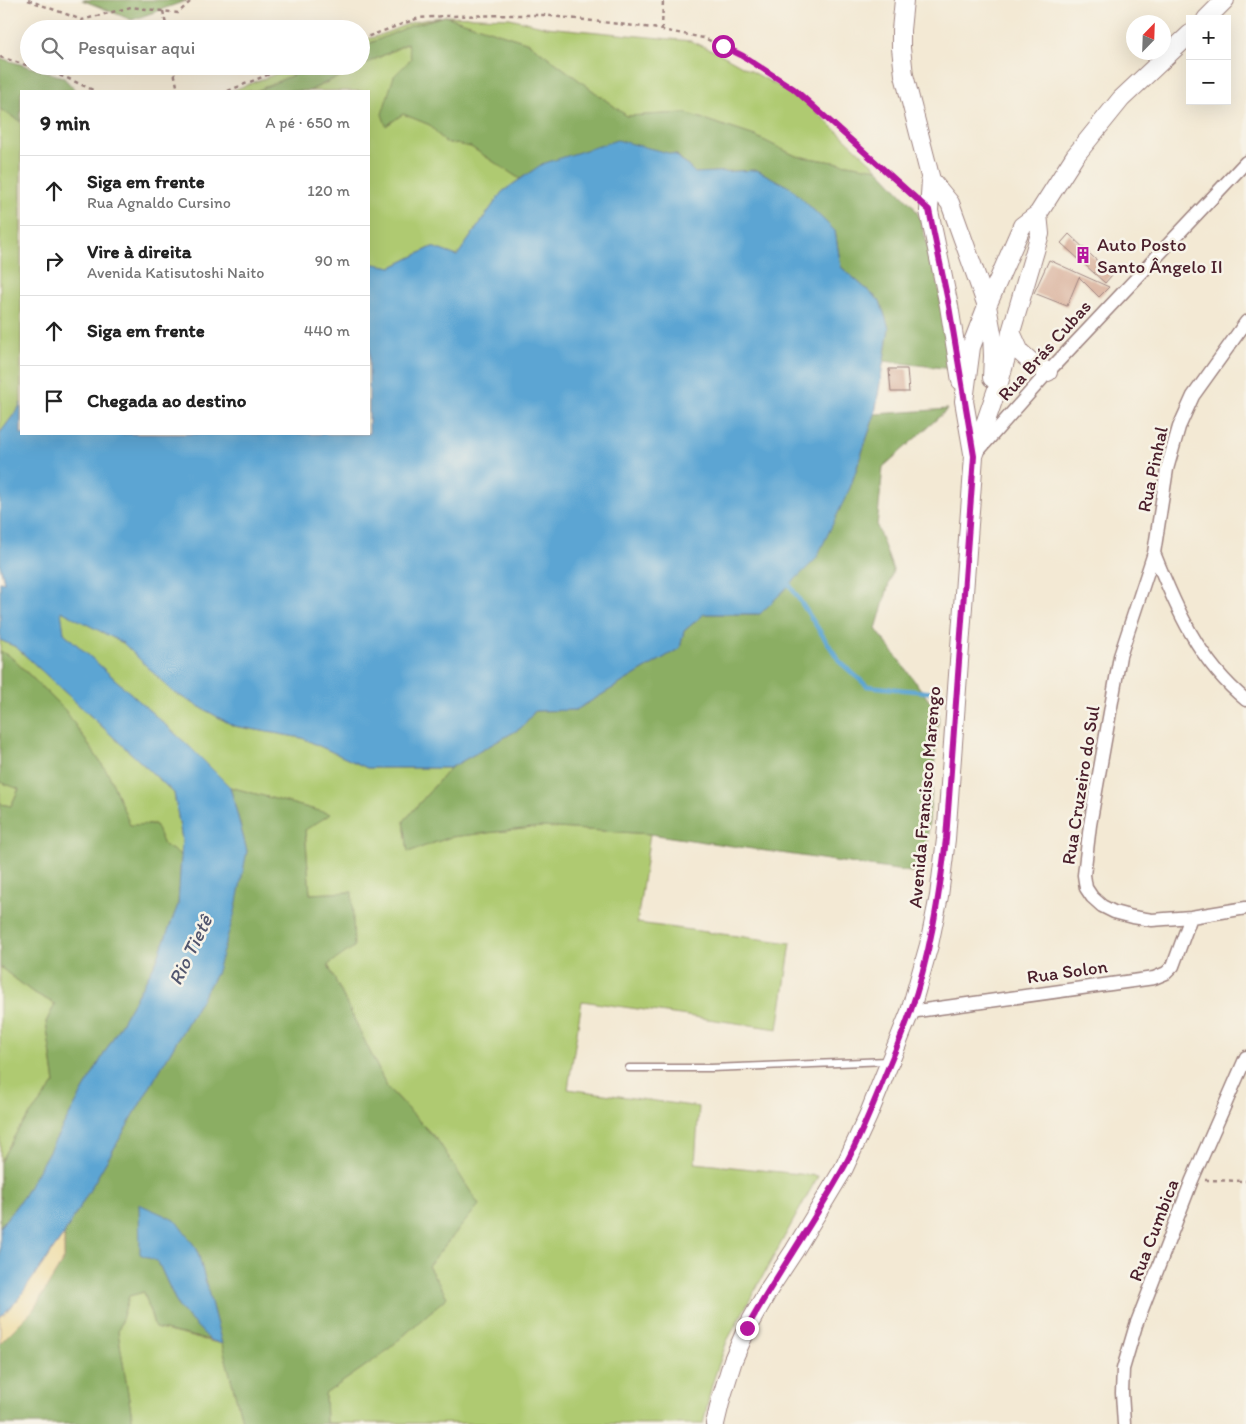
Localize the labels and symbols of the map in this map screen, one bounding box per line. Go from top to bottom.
north arrow [1126,15,1171,60]
route start [712,35,735,58]
place label: Auto Posto Santo Ângelo II [1097,233,1223,278]
building icon: Auto Posto Santo Ângelo II [1073,245,1093,265]
street label: Rua Brás Cubas [993,295,1096,406]
street label: Rua Pinhal [1132,424,1173,514]
street label: Avenida Francisco Marengo [903,685,946,909]
street label: Rua Cruzeiro do Sul [1057,703,1105,866]
water label: Rio Tietê [163,910,218,989]
street label: Rua Solon [1025,954,1109,989]
street label: Rua Cumbica [1123,1176,1183,1284]
route end [736,1317,759,1340]

